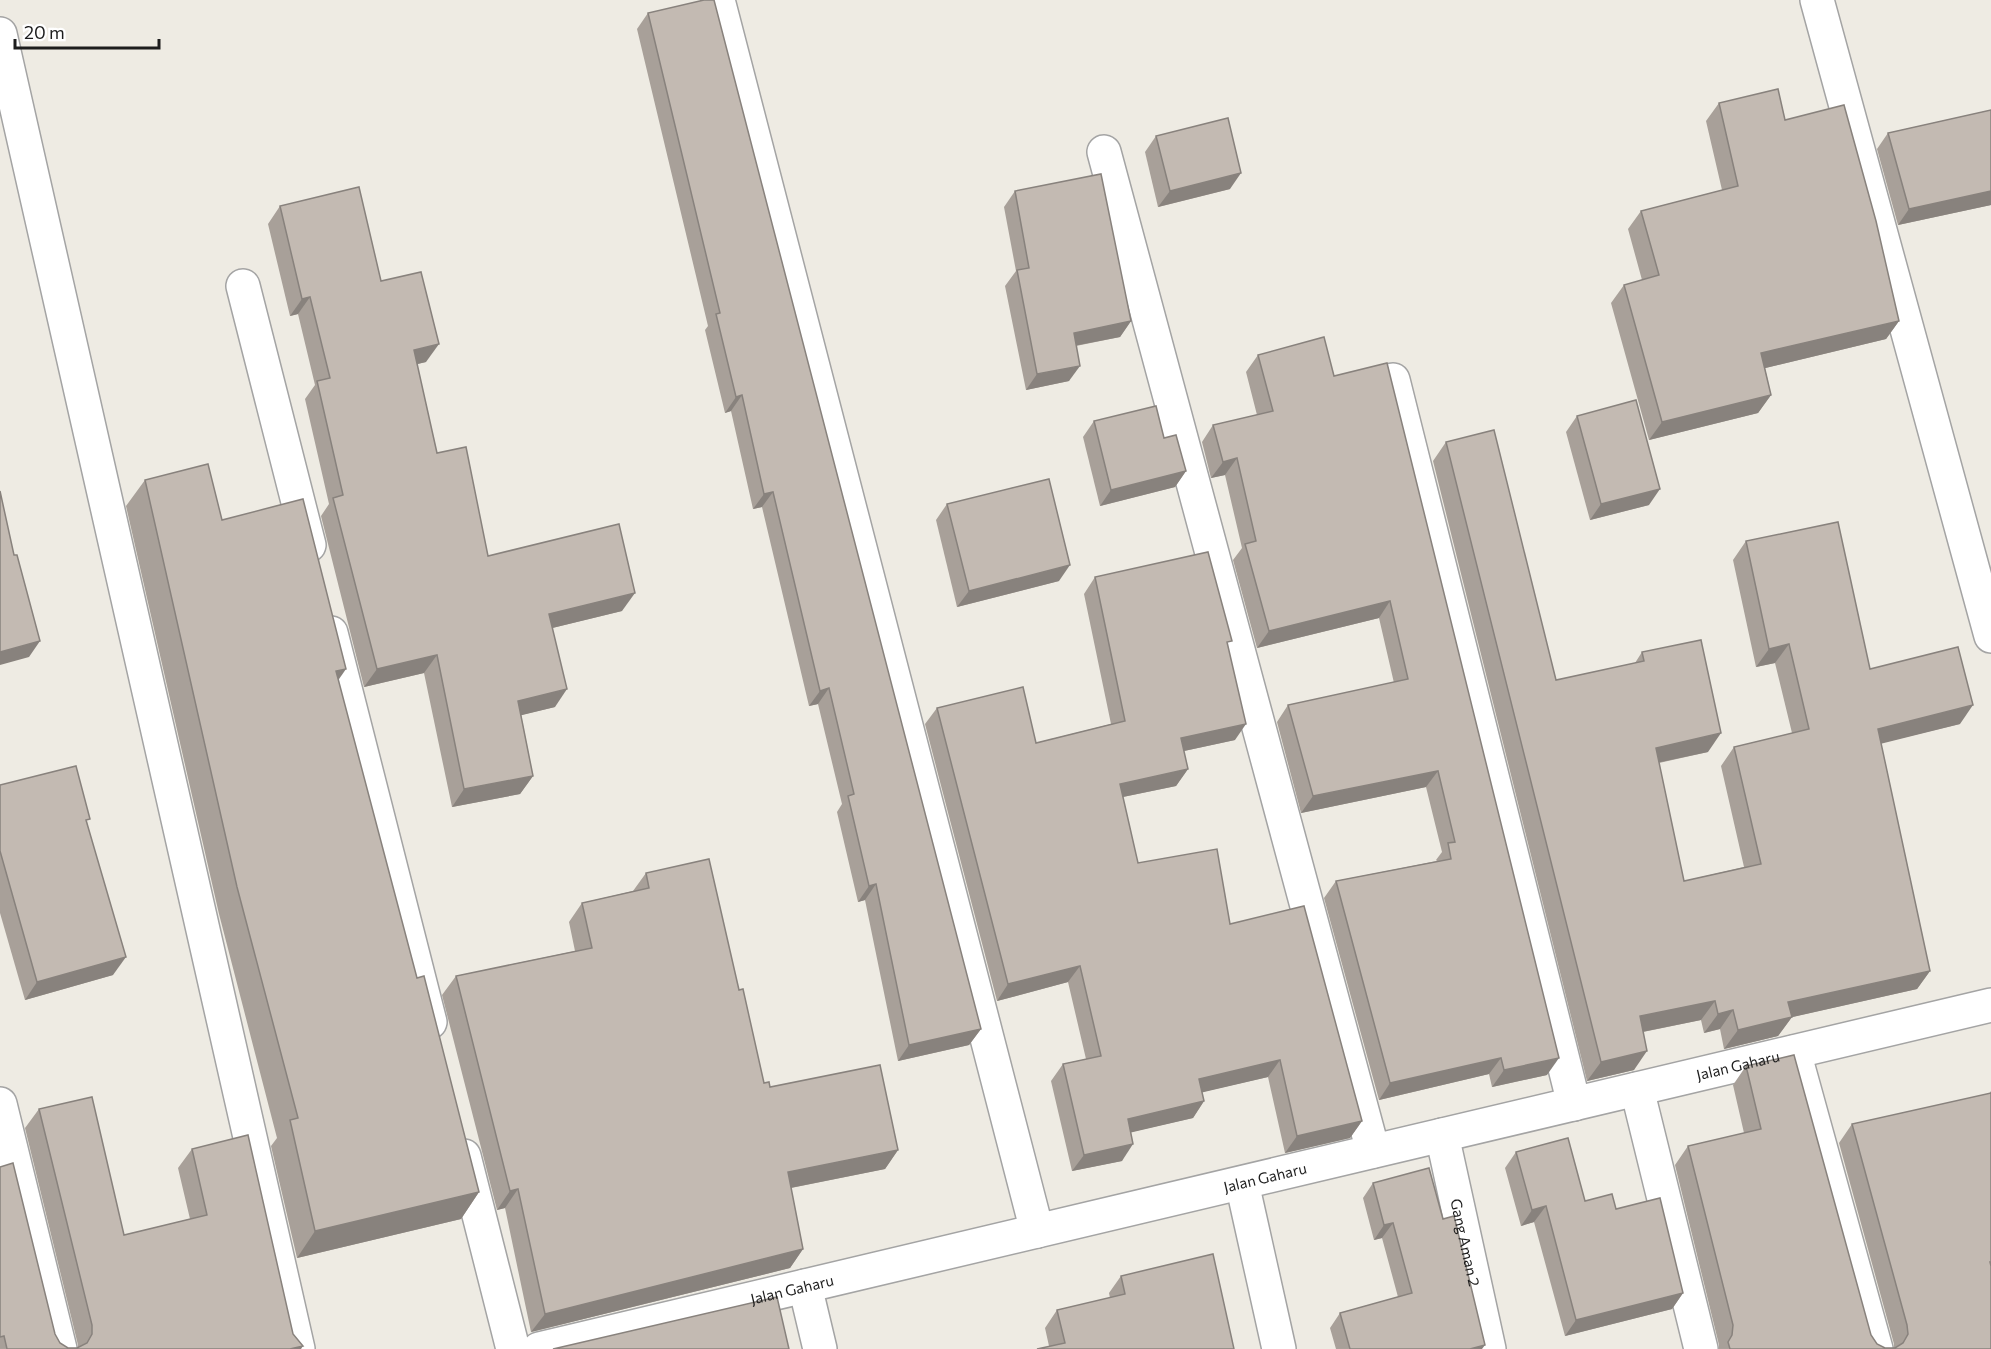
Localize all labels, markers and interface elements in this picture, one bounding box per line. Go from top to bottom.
scale bar [15,12,159,50]
text: 20 m [24,21,65,43]
street label: Jalan Gaharu [1694,1046,1781,1084]
street label: Jalan Gaharu [1221,1158,1308,1196]
street label: Gang Aman 2 [1447,1197,1484,1288]
street label: Jalan Gaharu [749,1270,835,1308]

